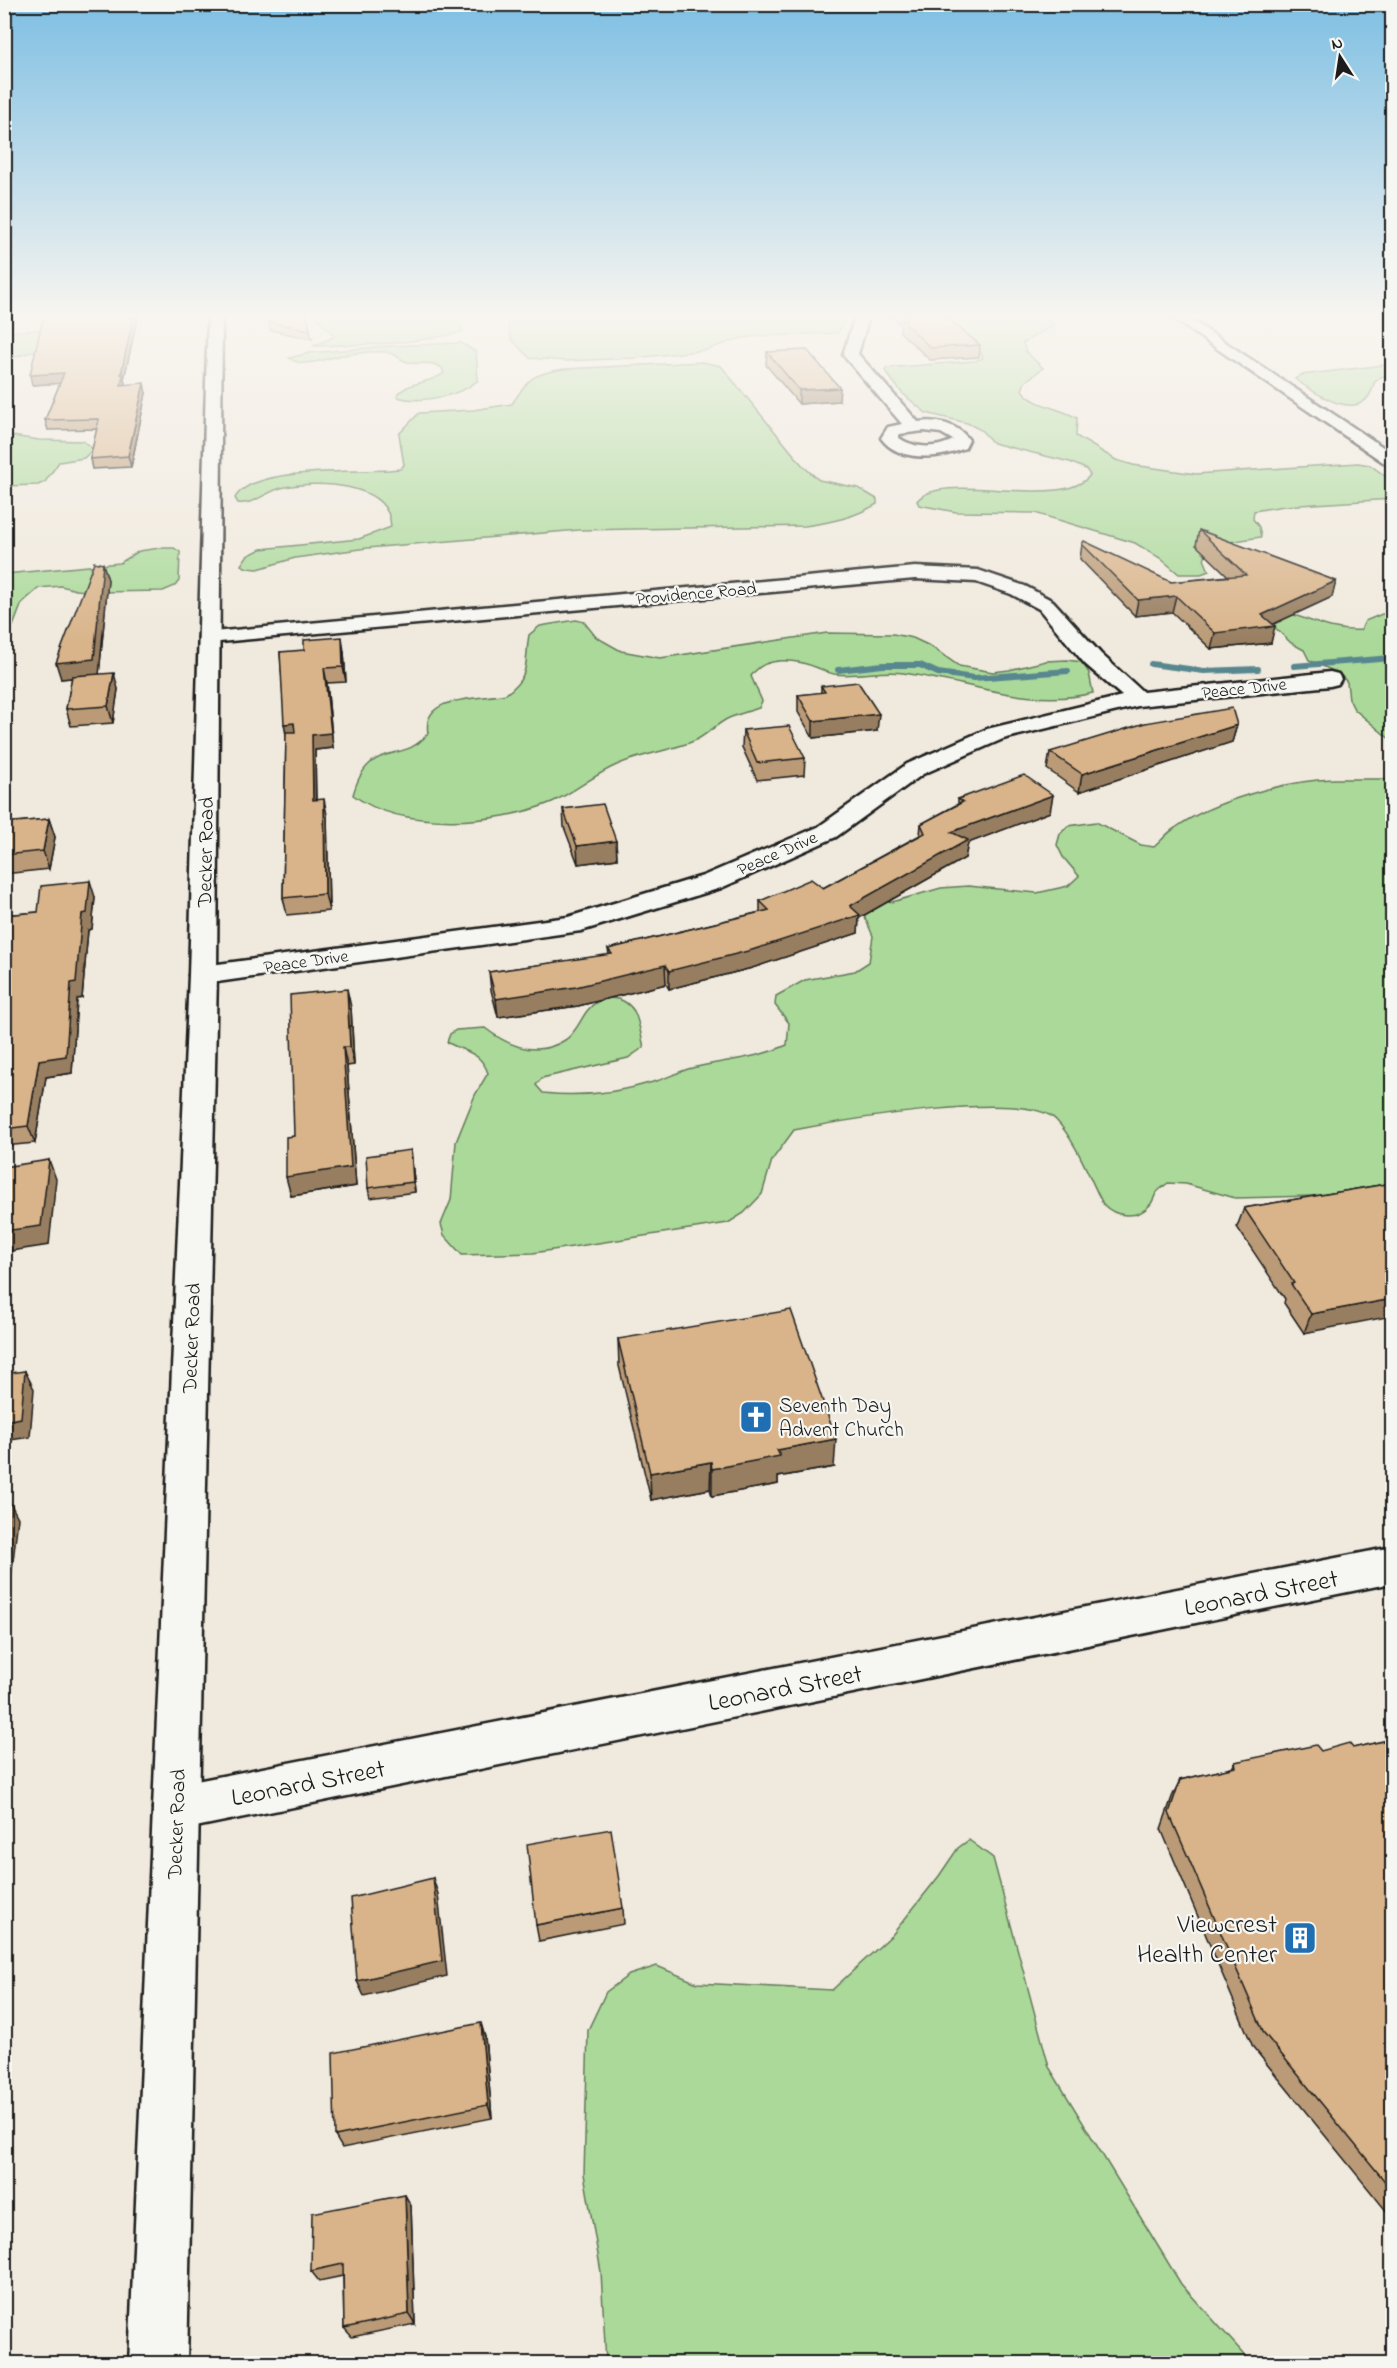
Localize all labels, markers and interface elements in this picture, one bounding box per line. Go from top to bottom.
north arrow [1310,27,1370,87]
text: N [1330,31,1345,57]
street label: Providence Road [635,577,758,613]
street label: Peace Drive [1200,673,1289,707]
street label: Decker Road [191,796,223,908]
street label: Peace Drive [734,825,823,884]
street label: Peace Drive [262,944,351,982]
street label: Decker Road [176,1282,210,1395]
place label: Seventh Day Advent Church [779,1392,904,1446]
church icon: Seventh Day Advent Church [738,1399,774,1435]
street label: Leonard Street [1181,1561,1342,1629]
street label: Leonard Street [705,1656,866,1724]
street label: Leonard Street [228,1751,389,1819]
street label: Decker Road [161,1768,195,1881]
place label: Viewcrest Health Center [1137,1907,1278,1975]
building icon: Viewcrest Health Center [1282,1920,1318,1956]

